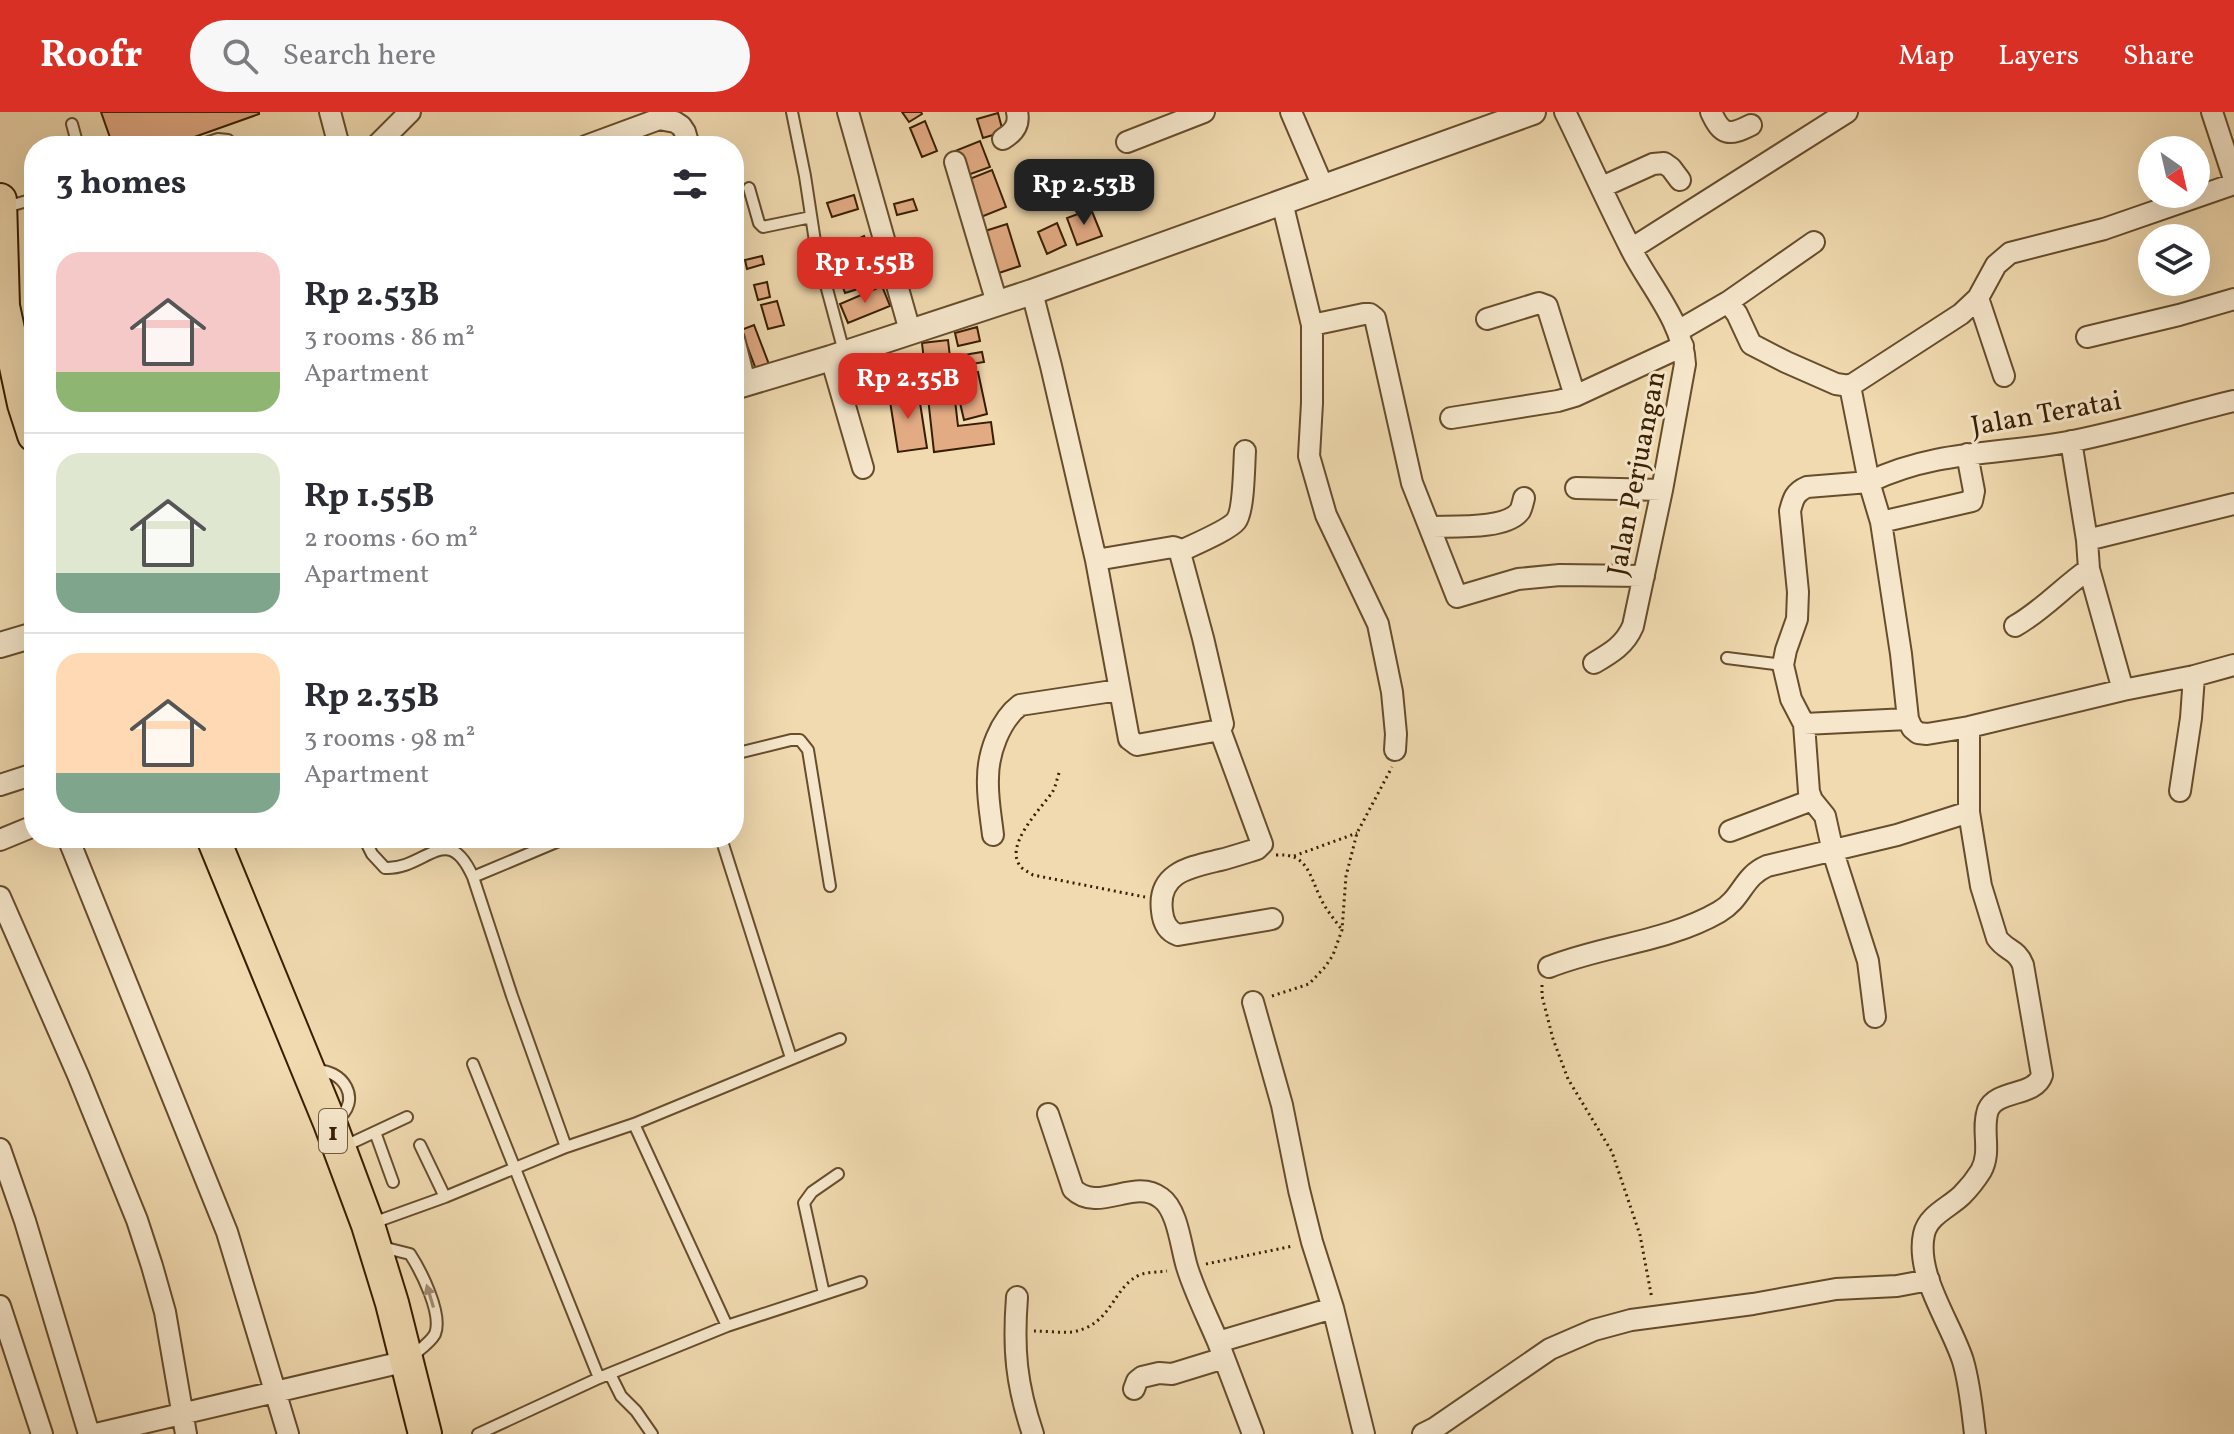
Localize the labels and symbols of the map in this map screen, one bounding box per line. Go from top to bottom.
north arrow [2138,136,2210,208]
pin: Rp 2.53B [1001,159,1167,227]
pin: Rp 1.55B [782,237,948,305]
pin: Rp 2.35B [825,353,991,421]
street label: Jalan Perjuangan [1598,368,1676,579]
street label: Jalan Teratai [1968,382,2125,447]
road number: 1 [319,1109,347,1153]
one-way arrow [423,1283,436,1307]

